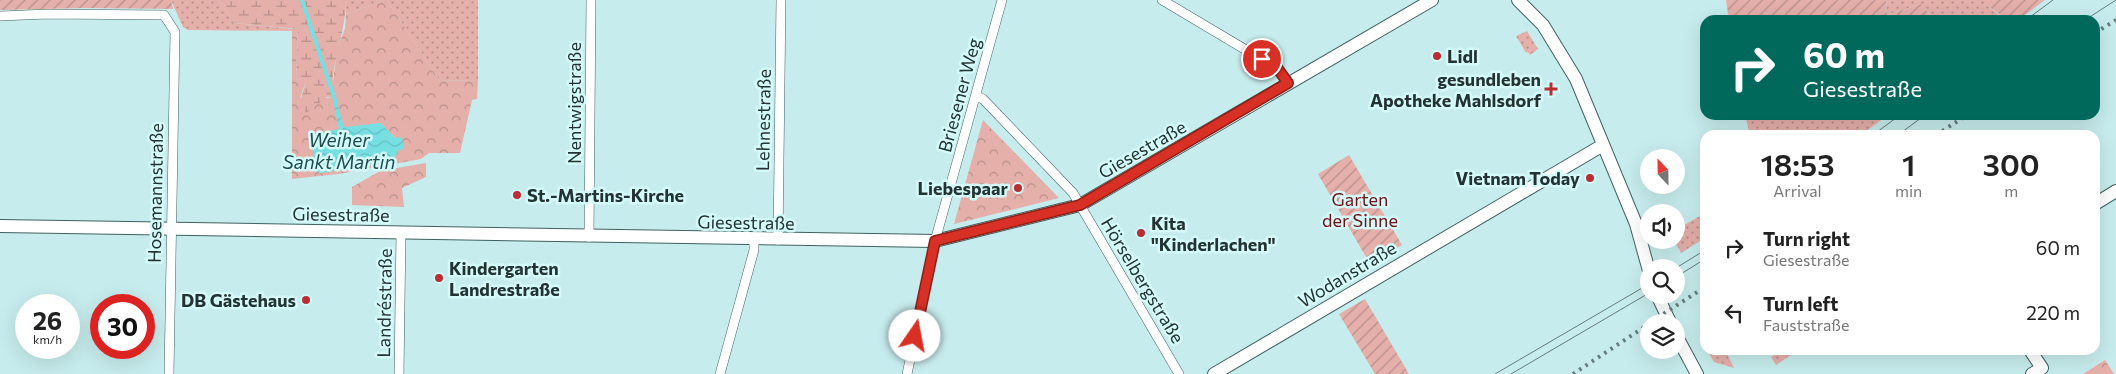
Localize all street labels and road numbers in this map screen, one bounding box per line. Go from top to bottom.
street label: Briesener Weg [933,35,985,155]
street label: Nentwigstraße [563,42,585,164]
street label: Lehnestraße [751,69,775,171]
street label: Giesestraße [1094,115,1190,183]
street label: Hosemannstraße [143,123,167,263]
street label: Giesestraße [292,202,390,226]
street label: Giesestraße [697,210,795,234]
street label: Hörselbergstraße [1097,213,1189,347]
street label: Wodanstraße [1294,236,1400,312]
street label: Landréstraße [372,248,396,358]

